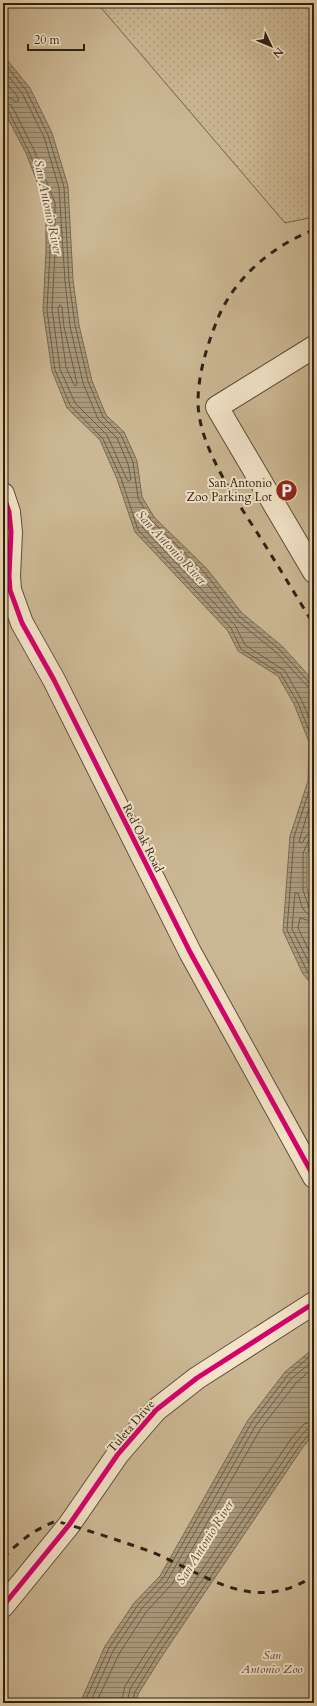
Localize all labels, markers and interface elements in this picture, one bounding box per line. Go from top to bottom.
scale bar [28,26,84,52]
north arrow [251,26,291,66]
text: 20 m [34,32,61,48]
text: N [269,44,287,62]
water label: San Antonio River [29,158,67,257]
place label: San Antonio Zoo Parking Lot [186,475,273,505]
parking icon: San Antonio Zoo Parking Lot [274,477,300,503]
water label: San Antonio River [132,506,211,590]
street label: Red Oak Road [119,801,167,876]
street label: Tuleta Drive [104,1396,158,1456]
water label: San Antonio River [172,1496,238,1588]
park label: San Antonio Zoo [240,1647,303,1677]

